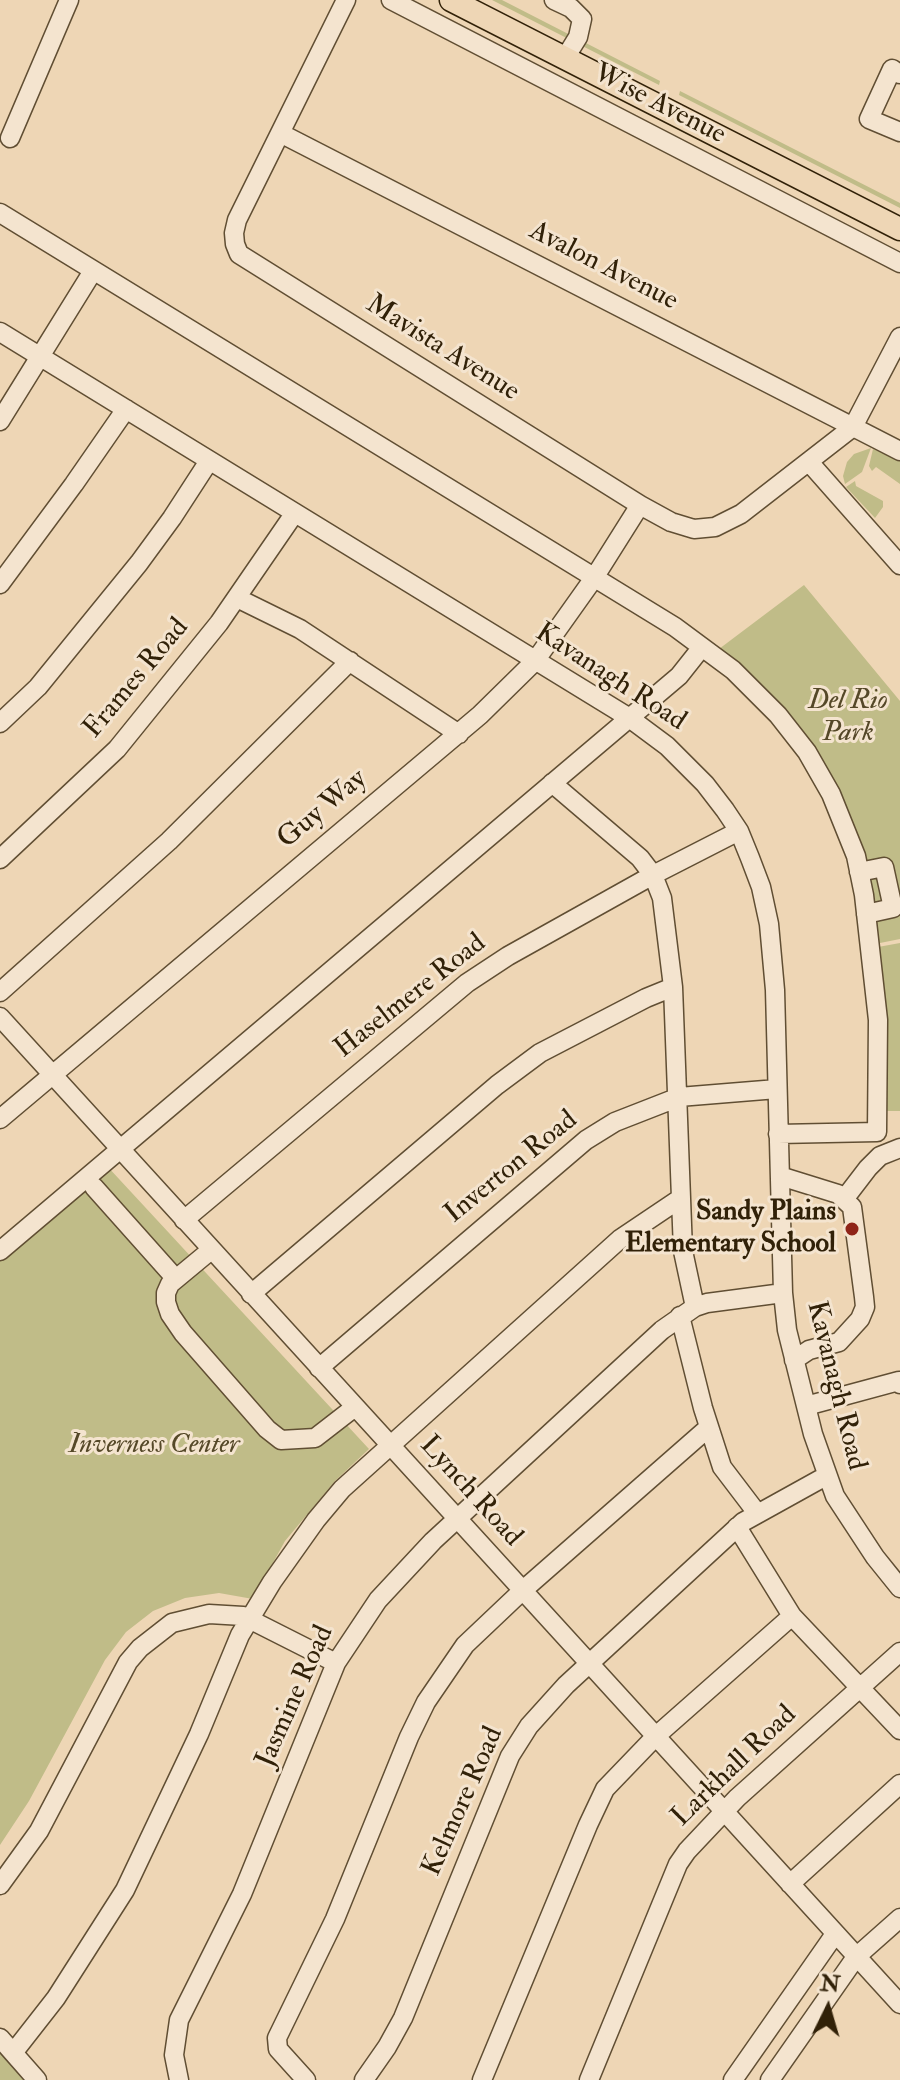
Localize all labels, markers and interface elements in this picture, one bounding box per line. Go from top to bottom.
street label: Wise Avenue [587,57,731,153]
street label: Avalon Avenue [523,215,683,319]
street label: Mavista Avenue [359,288,525,410]
street label: Frames Road [77,612,197,746]
street label: Kavanagh Road [528,617,692,739]
park label: Del Rio Park [808,685,888,751]
street label: Guy Way [272,763,374,857]
street label: Haselmere Road [329,928,493,1066]
street label: Inverton Road [439,1104,585,1232]
place label: Sandy Plains Elementary School [625,1196,836,1262]
marker: Sandy Plains Elementary School [843,1220,861,1238]
street label: Kavanagh Road [798,1298,872,1474]
park label: Inverness Center [69,1429,239,1463]
street label: Lynch Road [412,1430,528,1554]
street label: Jasmine Road [250,1621,342,1773]
street label: Larkhall Road [666,1699,804,1835]
street label: Kelmore Road [416,1722,512,1882]
north arrow [788,1968,868,2048]
text: N [819,1969,841,1999]

